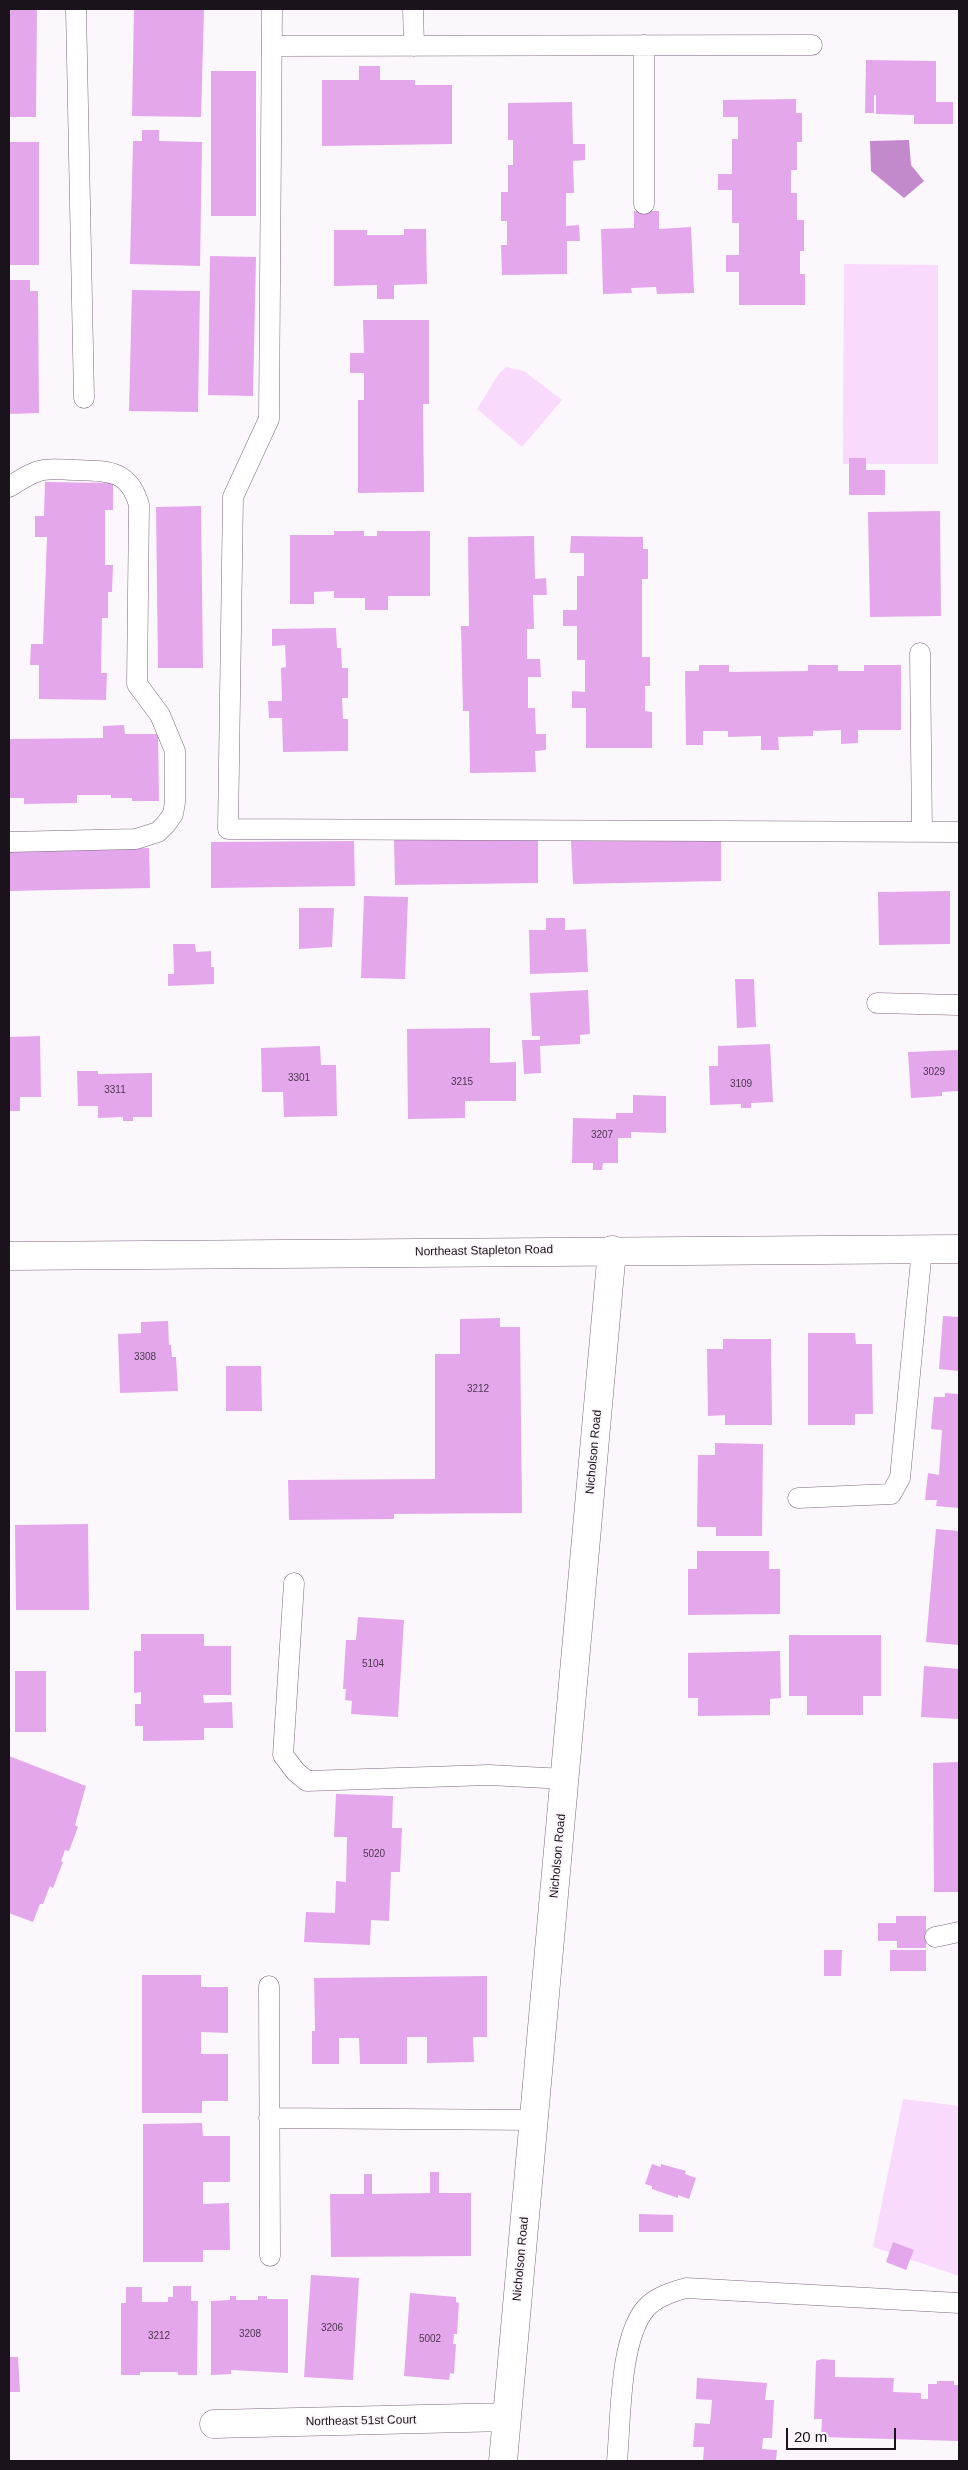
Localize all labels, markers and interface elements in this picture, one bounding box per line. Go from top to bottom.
house number: 3029 [923,1066,945,1078]
house number: 3301 [288,1072,310,1084]
house number: 3215 [451,1076,473,1088]
house number: 3109 [730,1078,752,1090]
house number: 3311 [104,1084,126,1096]
house number: 3207 [591,1129,613,1141]
street label: Northeast Stapleton Road [415,1243,553,1259]
house number: 3308 [134,1351,156,1363]
house number: 3212 [467,1383,489,1395]
street label: Nicholson Road [583,1409,605,1495]
house number: 5104 [362,1658,384,1670]
street label: Nicholson Road [547,1813,569,1899]
house number: 5020 [363,1848,385,1860]
street label: Nicholson Road [510,2216,532,2302]
house number: 3206 [321,2322,343,2334]
house number: 3208 [239,2328,261,2340]
house number: 3212 [148,2330,170,2342]
house number: 5002 [419,2333,441,2345]
street label: Northeast 51st Court [306,2413,416,2429]
scale bar [788,2418,898,2450]
text: 20 m [794,2428,827,2445]

